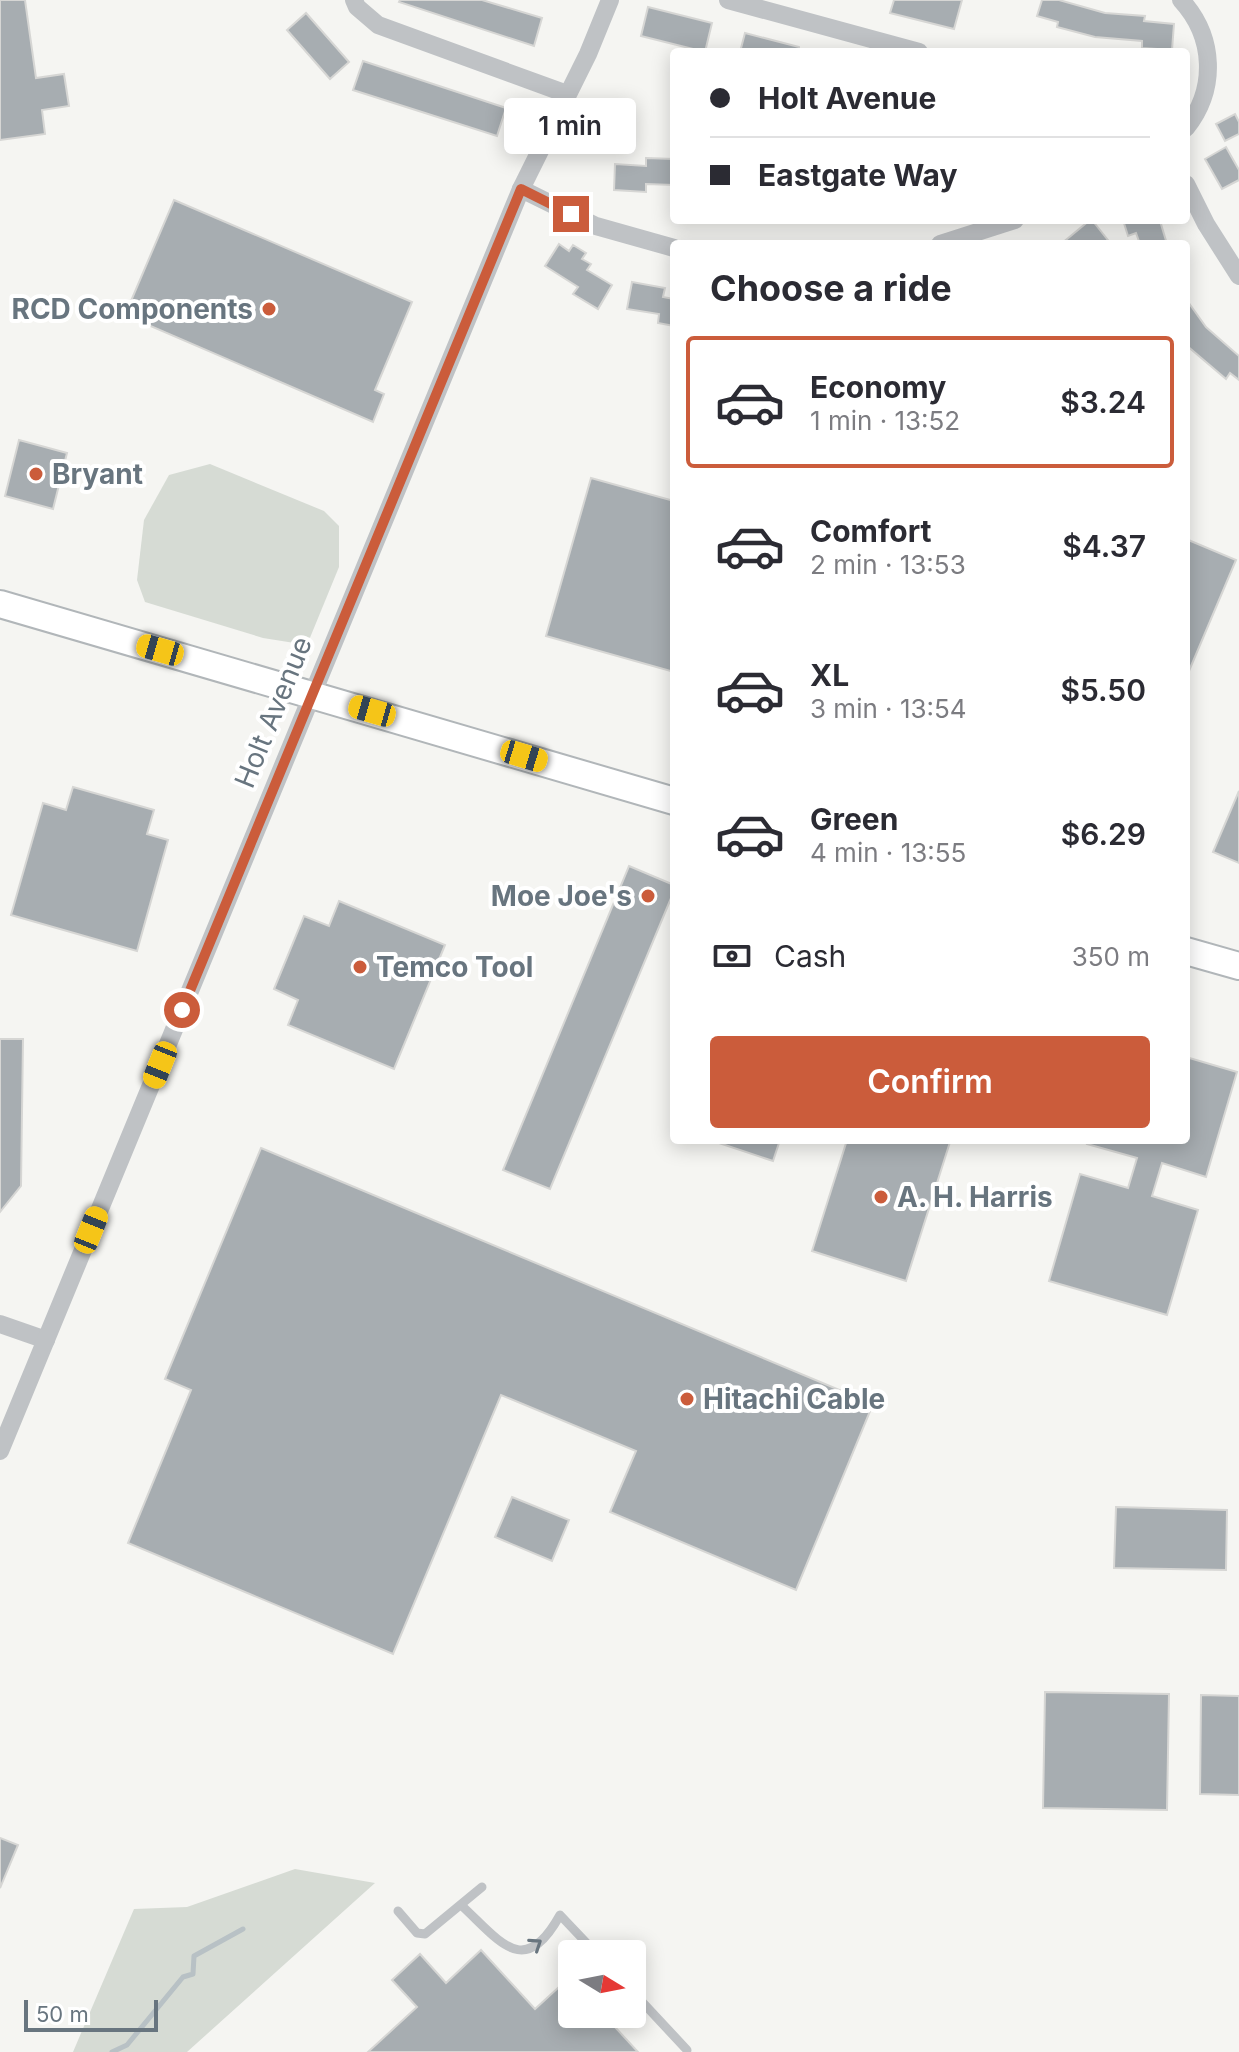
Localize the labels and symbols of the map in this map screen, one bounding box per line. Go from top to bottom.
callout: 1 min [505,98,637,154]
route end [553,196,589,232]
place label: RCD Components [12,292,253,326]
marker: RCD Components [260,300,278,318]
place label: Bryant [52,457,143,491]
marker: Bryant [27,465,45,483]
street label: Holt Avenue [227,631,319,793]
car [134,632,186,668]
car [346,693,398,729]
car [498,738,550,774]
place label: Moe Joe's [491,879,632,913]
marker: Moe Joe's [639,887,657,905]
place label: Temco Tool [376,950,533,984]
marker: Temco Tool [351,958,369,976]
route start [164,992,200,1028]
car [140,1038,180,1092]
place label: A. H. Harris [897,1180,1053,1214]
marker: A. H. Harris [872,1188,890,1206]
car [71,1203,111,1257]
place label: Hitachi Cable [703,1382,885,1416]
marker: Hitachi Cable [678,1390,696,1408]
one-way arrow [527,1939,541,1954]
north arrow [558,1940,646,2028]
scale bar [24,1996,158,2032]

